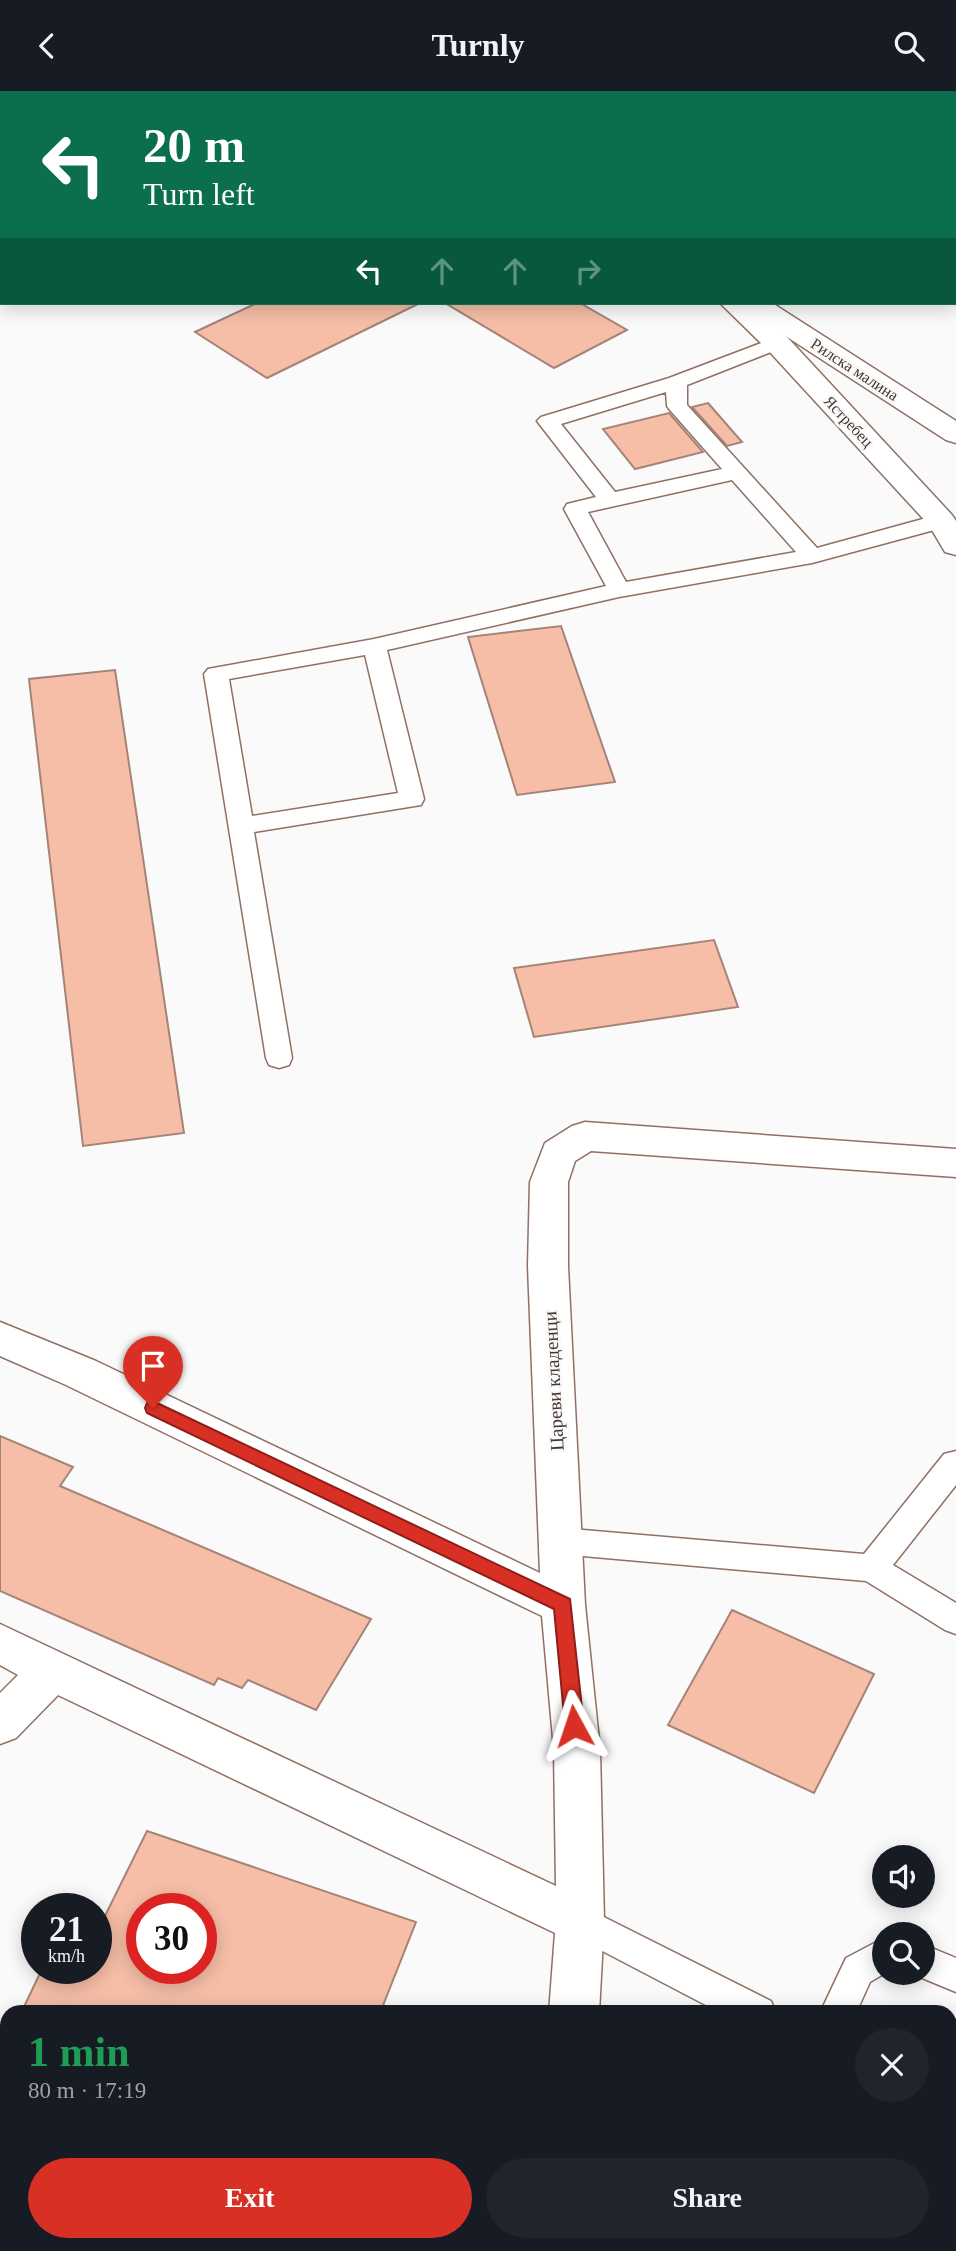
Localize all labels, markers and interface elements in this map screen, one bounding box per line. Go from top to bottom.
icon: back [28,27,66,65]
text: Turnly [431,27,525,63]
icon: search [890,27,928,65]
text: 20 m [143,118,245,173]
icon: left [28,119,119,210]
text: Turn left [143,176,255,212]
icon: left [350,252,388,290]
icon: ahead [423,252,461,290]
icon: ahead [496,252,534,290]
icon: right [569,252,607,290]
street label: Рилска малина [808,335,902,404]
street label: Ястребец [820,392,877,451]
street label: Цареви кладенци [539,1311,568,1451]
pin [123,1336,183,1408]
icon: arrive [134,1347,172,1385]
position arrow [537,1689,611,1763]
map controls [872,1845,935,1985]
button: sound [872,1845,935,1908]
speed limit sign: 30 [126,1893,217,1984]
text: 21 [49,1910,84,1949]
button: search [872,1922,935,1985]
text: km/h [48,1946,85,1966]
button: close [855,2028,929,2102]
text: 1 min [28,2029,130,2075]
text: 80 m · 17:19 [28,2078,146,2103]
button: Exit [28,2158,472,2238]
button: Share [486,2158,929,2238]

